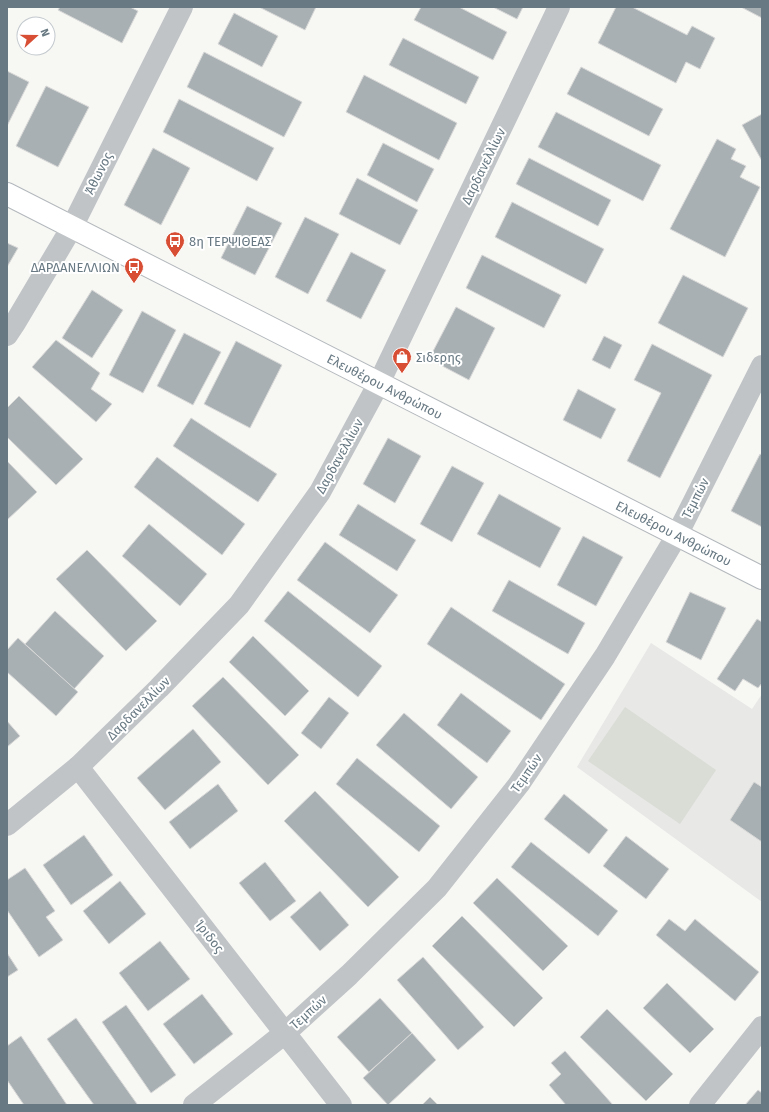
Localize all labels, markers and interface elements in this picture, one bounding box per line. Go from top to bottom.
north arrow [16,16,56,56]
text: N [37,27,52,38]
street label: Δαρδανελλίων [459,125,509,207]
street label: Άθωνος [82,150,115,197]
bus stop icon: 8η ΤΕΡΨΙΘΕΑΣ [164,230,186,258]
place label: 8η ΤΕΡΨΙΘΕΑΣ [189,234,272,249]
bus stop icon: ΔΑΡΔΑΝΕΛΛΙΩΝ [123,256,145,284]
place label: ΔΑΡΔΑΝΕΛΛΙΩΝ [31,260,120,275]
shop icon: Σιδερης [391,346,413,374]
place label: Σιδερης [416,350,461,365]
street label: Ελευθέρου Ανθρώπου [324,351,445,422]
street label: Δαρδανελλίων [313,416,366,496]
street label: Τεμπών [679,475,712,521]
street label: Ελευθέρου Ανθρώπου [613,498,734,569]
street label: Δαρδανελλίων [104,673,174,743]
street label: Τεμπών [508,750,546,795]
street label: Ίριδος [192,917,227,956]
street label: Τεμπών [287,992,330,1033]

